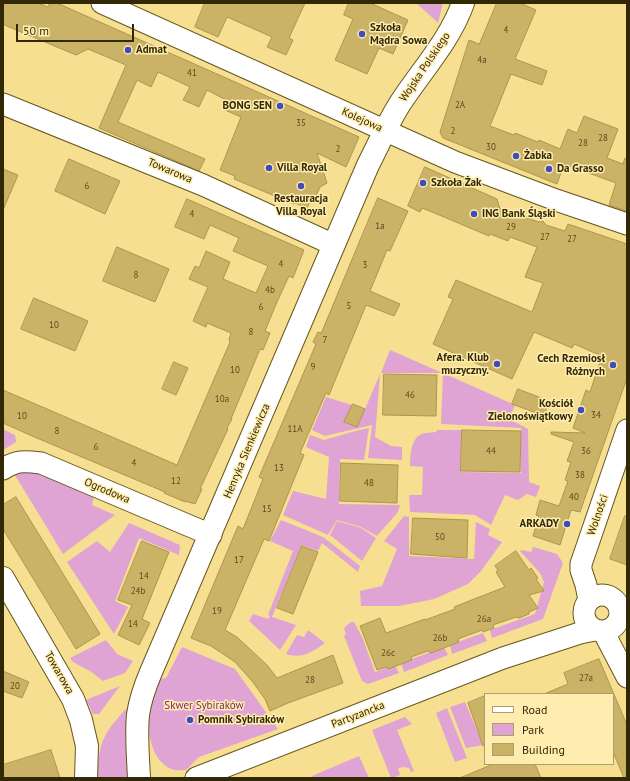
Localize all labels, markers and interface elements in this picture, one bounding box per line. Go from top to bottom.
scale bar [18,16,136,42]
place label: Szkoła Mądra Sowa [370,21,427,47]
text: 50 m [23,23,49,38]
house number: 4 [504,25,508,35]
marker: Szkoła Mądra Sowa [357,29,367,39]
street label: Wojska Polskiego [397,30,453,104]
place label: Admat [136,43,167,57]
marker: Admat [123,45,133,55]
house number: 4a [477,55,487,65]
house number: 41 [187,68,197,78]
place label: BONG SEN [223,99,272,113]
house number: 2A [455,100,465,110]
marker: BONG SEN [275,101,285,111]
street label: Kolejowa [340,105,384,135]
house number: 35 [296,118,306,128]
house number: 2 [451,126,455,136]
house number: 28 [598,133,608,143]
house number: 28 [578,138,588,148]
house number: 30 [486,142,496,152]
house number: 2 [336,144,340,154]
place label: Żabka [524,149,552,163]
marker: Żabka [511,151,521,161]
street label: Towarowa [146,156,194,186]
place label: Villa Royal [277,161,327,175]
place label: Da Grasso [557,162,604,176]
marker: Villa Royal [264,163,274,173]
marker: Da Grasso [544,164,554,174]
place label: Szkoła Żak [431,176,481,190]
marker: Szkoła Żak [418,178,428,188]
house number: 6 [85,181,89,191]
marker: Restauracja Villa Royal [296,181,306,191]
place label: Restauracja Villa Royal [274,192,328,218]
place label: ING Bank Śląski [482,207,556,221]
house number: 4 [190,209,194,219]
marker: ING Bank Śląski [469,209,479,219]
house number: 1a [375,221,385,231]
house number: 29 [506,222,516,232]
house number: 27 [540,232,550,242]
house number: 27 [567,234,577,244]
house number: 4 [279,259,283,269]
house number: 3 [363,260,367,270]
house number: 8 [134,270,138,280]
house number: 4b [265,285,275,295]
house number: 5 [347,301,351,311]
house number: 6 [259,302,263,312]
house number: 10 [49,320,59,330]
house number: 8 [249,327,253,337]
house number: 7 [323,335,327,345]
place label: Afera. Klub muzyczny. [437,351,489,377]
place label: Cech Rzemiosł Różnych [537,352,605,378]
marker: Afera. Klub muzyczny. [492,359,502,369]
marker: Cech Rzemiosł Różnych [608,360,618,370]
house number: 9 [311,362,315,372]
house number: 10 [230,365,240,375]
house number: 46 [405,390,415,400]
house number: 10a [215,394,229,404]
place label: Kościół Zielonoświątkowy [488,397,573,423]
street label: Henryka Sienkiewicza [221,402,273,500]
marker: Kościół Zielonoświątkowy [576,405,586,415]
house number: 34 [591,410,601,420]
house number: 10 [17,411,27,421]
house number: 11A [287,424,303,434]
house number: 8 [55,426,59,436]
house number: 6 [94,442,98,452]
house number: 44 [486,446,496,456]
house number: 36 [581,446,591,456]
house number: 4 [132,458,136,468]
house number: 13 [274,463,284,473]
house number: 38 [575,470,585,480]
street label: Ogrodowa [82,475,132,507]
house number: 12 [171,476,181,486]
house number: 48 [364,478,374,488]
house number: 40 [569,492,579,502]
street label: Wolności [585,493,611,537]
house number: 15 [262,504,272,514]
place label: ARKADY [519,517,559,531]
marker: ARKADY [562,519,572,529]
house number: 50 [435,532,445,542]
house number: 17 [234,555,244,565]
house number: 14 [139,571,149,581]
house number: 24b [131,586,145,596]
house number: 19 [212,606,222,616]
house number: 26a [477,614,491,624]
house number: 14 [128,619,138,629]
house number: 26b [433,633,447,643]
house number: 26c [381,648,395,658]
street label: Towarowa [42,649,76,697]
house number: 27a [579,673,593,683]
house number: 28 [305,675,315,685]
house number: 20 [10,681,20,691]
legend [484,693,614,765]
park label: Skwer Sybiraków [164,699,244,713]
street label: Partyzancka [329,699,387,731]
text: Road [522,702,547,717]
place label: Pomnik Sybiraków [198,713,284,727]
marker: Pomnik Sybiraków [185,715,195,725]
text: Park [522,722,544,737]
text: Building [522,742,565,757]

